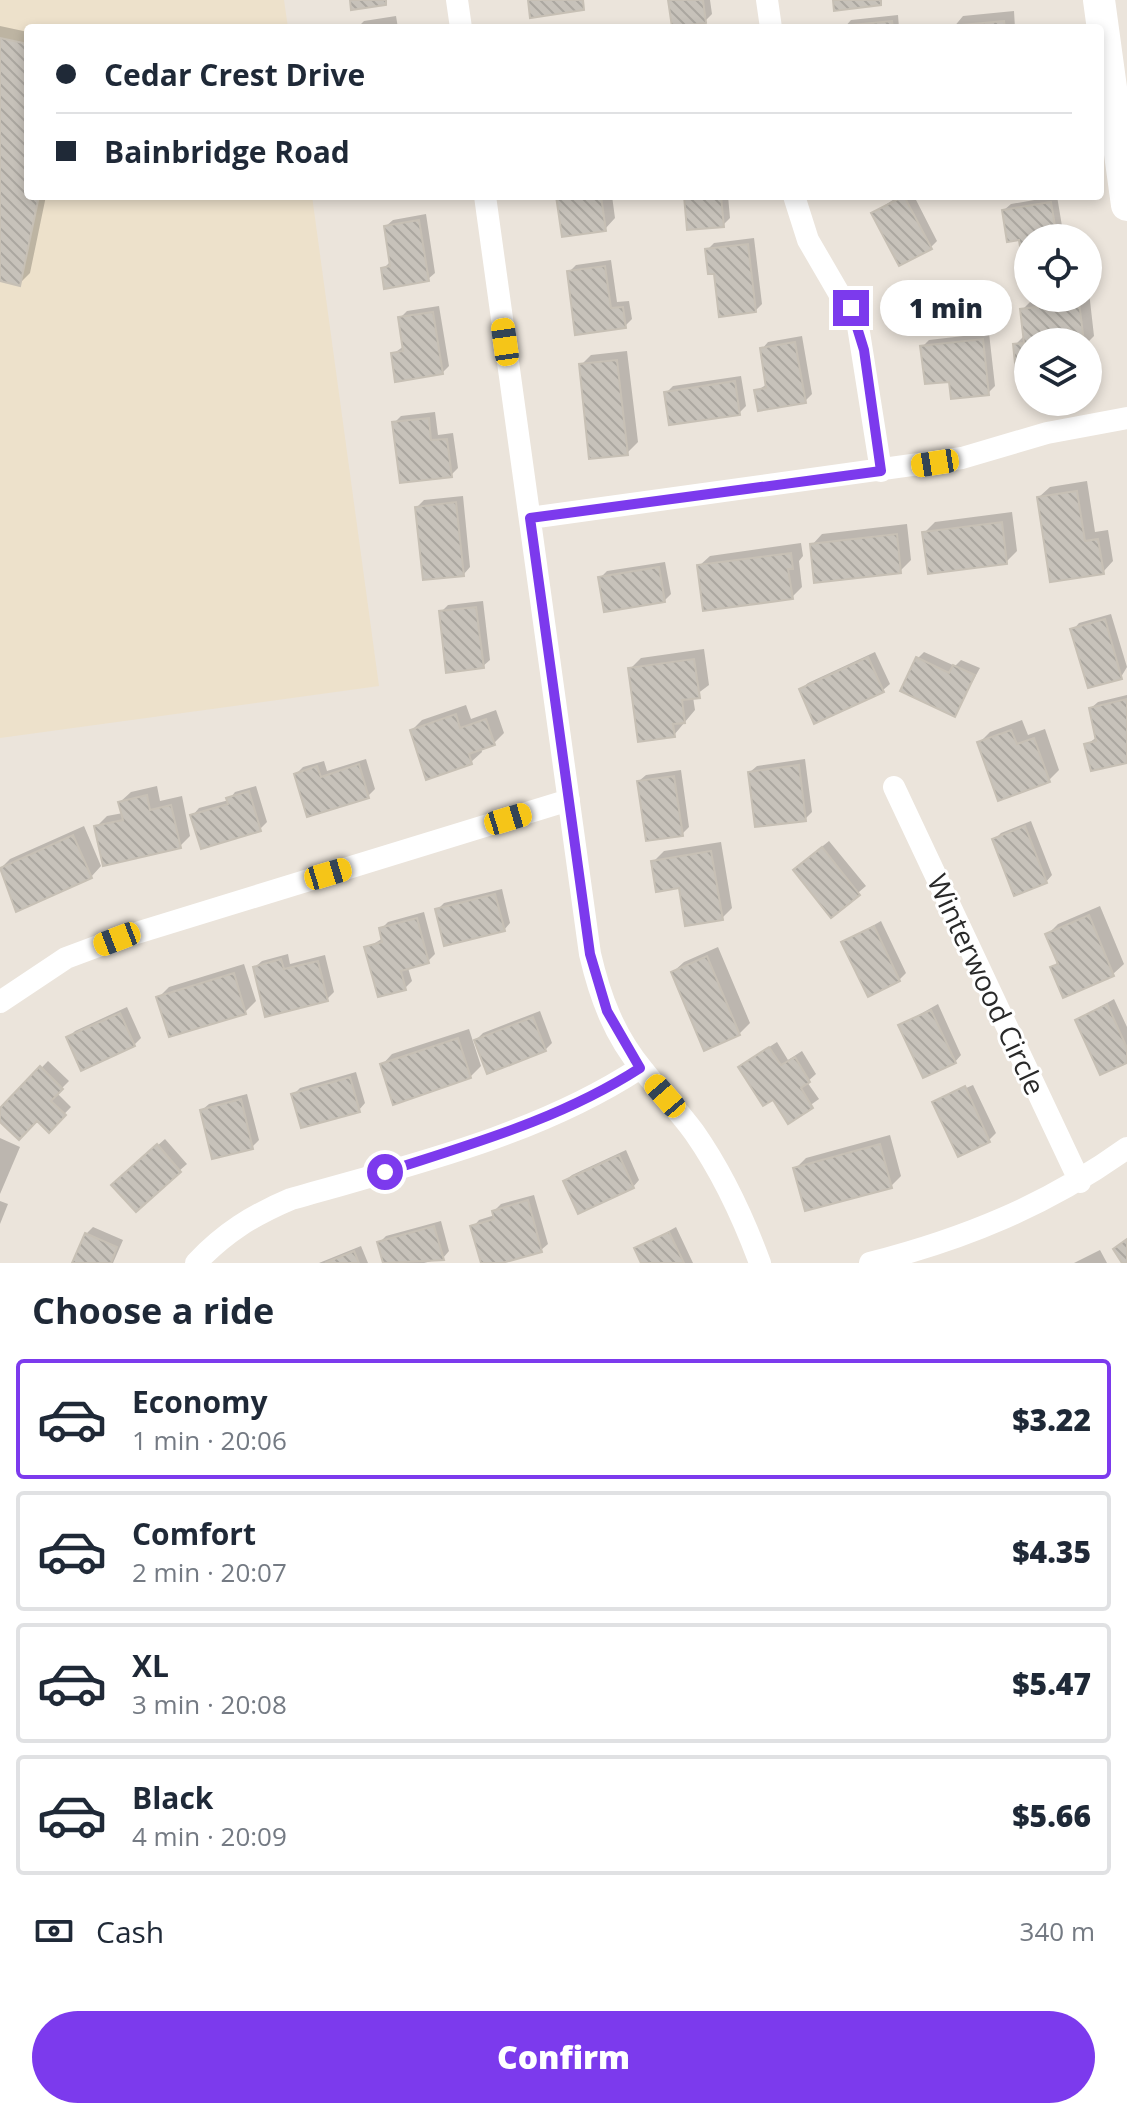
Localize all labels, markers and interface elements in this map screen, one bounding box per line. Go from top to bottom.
text: Cedar Crest Drive [104,54,365,95]
text: Bainbridge Road [104,131,350,172]
map controls [1014,224,1102,416]
button: locate [1014,224,1102,312]
callout: 1 min [879,280,1011,336]
route end [833,290,869,326]
text: 1 min [909,290,983,326]
car [490,317,520,367]
button: layers [1014,328,1102,416]
car [909,447,961,479]
car [482,801,534,837]
car [302,856,354,892]
street label: Winterwood Circle [919,867,1055,1101]
car [90,919,144,959]
car [640,1070,690,1122]
route start [367,1154,403,1190]
text: Choose a ride [32,1286,274,1335]
text: Economy [132,1381,268,1422]
icon: car [36,1383,108,1455]
text: $3.22 [1012,1399,1091,1440]
text: 1 min · 20:06 [132,1422,287,1458]
text: Comfort [132,1513,256,1554]
icon: car [36,1515,108,1587]
text: $4.35 [1012,1531,1091,1572]
text: 2 min · 20:07 [132,1554,287,1590]
text: XL [132,1645,169,1686]
icon: car [36,1647,108,1719]
text: $5.47 [1012,1663,1091,1704]
text: 3 min · 20:08 [132,1686,287,1722]
text: Black [132,1777,213,1818]
icon: car [36,1779,108,1851]
text: $5.66 [1012,1795,1091,1836]
text: 4 min · 20:09 [132,1818,287,1854]
icon: cash [32,1909,76,1953]
text: Cash [96,1911,164,1952]
text: 340 m [1020,1913,1095,1949]
button: Confirm [32,2011,1095,2103]

